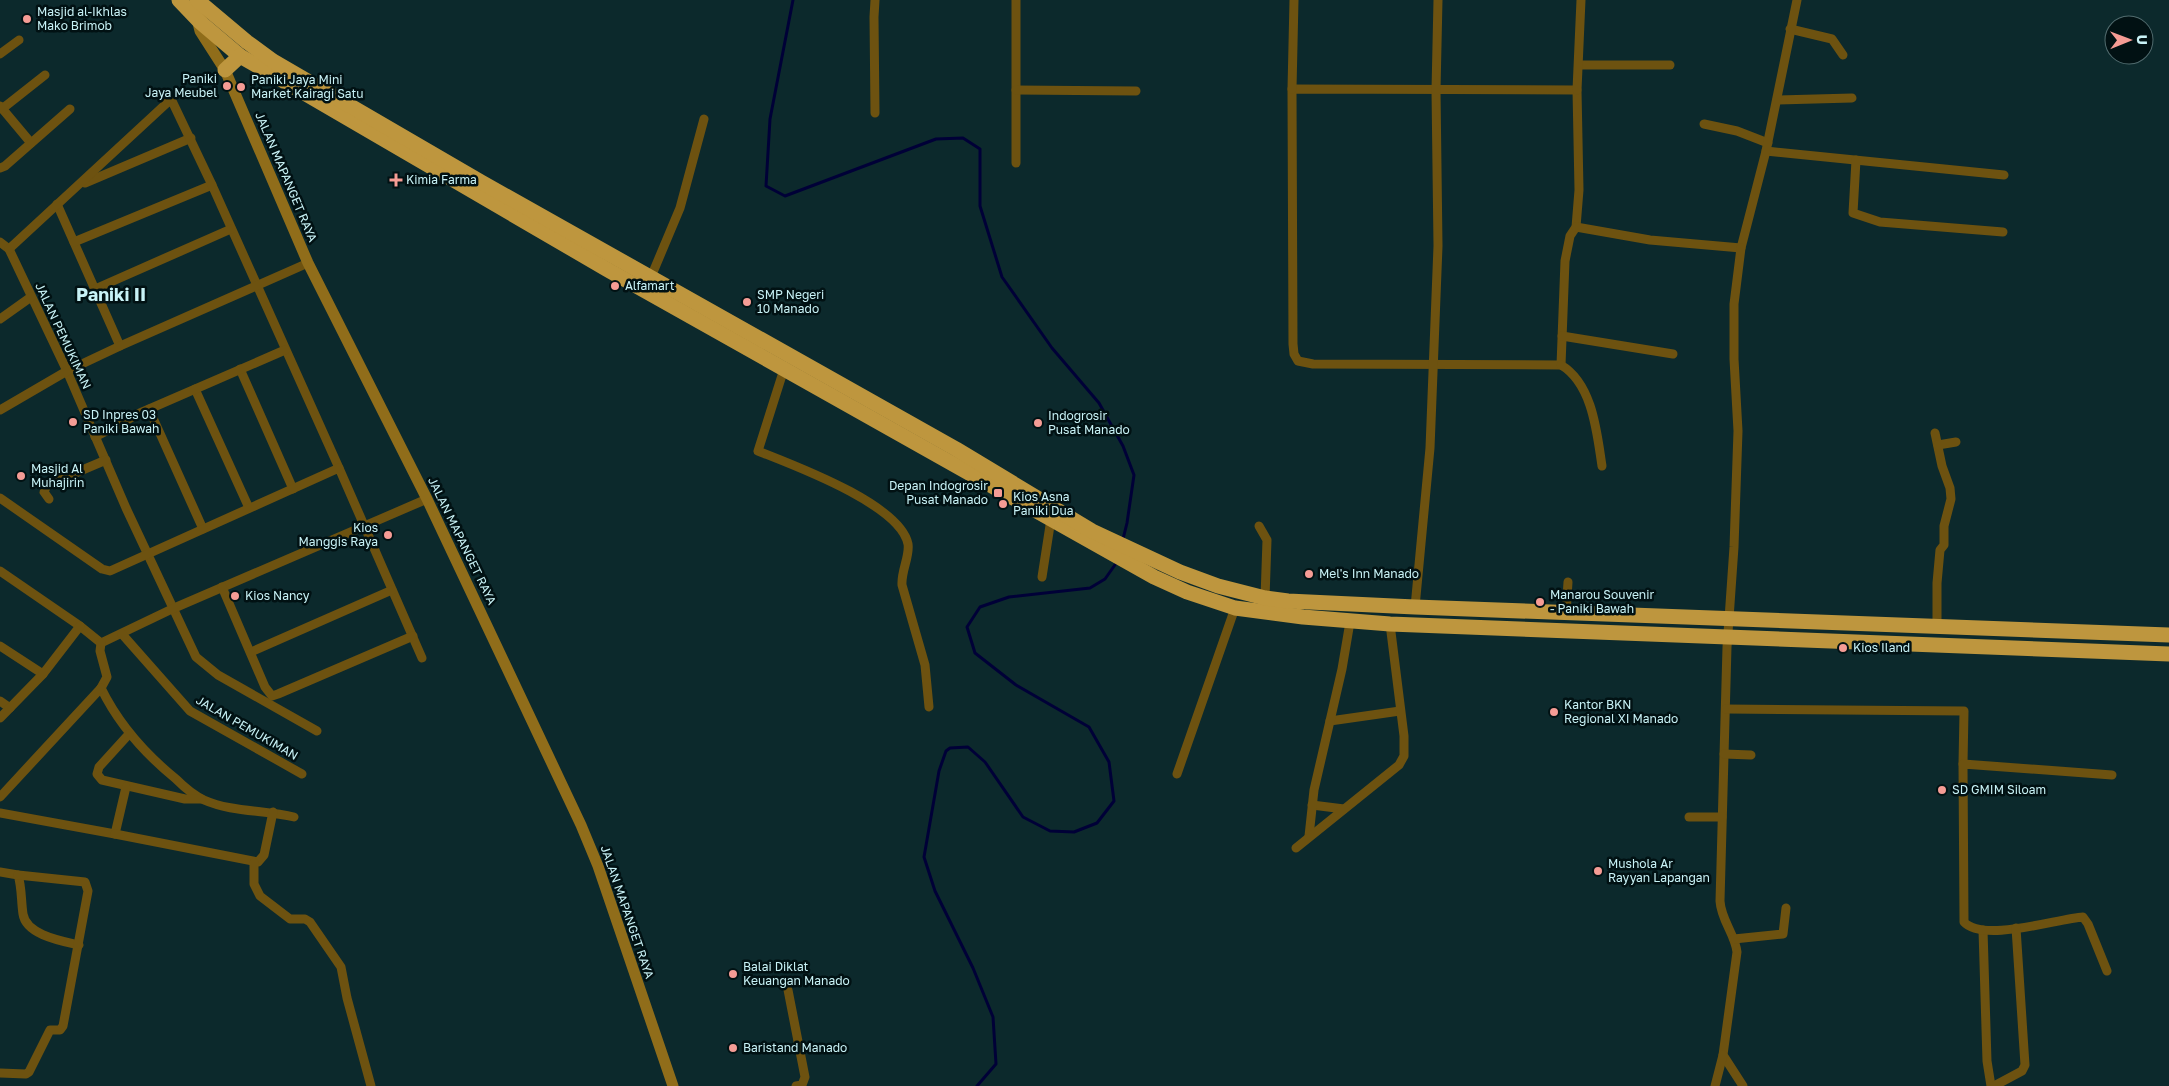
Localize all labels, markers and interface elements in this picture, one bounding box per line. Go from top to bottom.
place label: Masjid al-Ikhlas Mako Brimob [37,4,127,33]
marker: Masjid al-Ikhlas Mako Brimob [21,13,33,25]
north arrow [2104,15,2154,65]
text: U [2134,34,2151,45]
place label: Paniki Jaya Meubel [145,71,217,100]
place label: Paniki Jaya Mini Market Kairagi Satu [251,72,364,101]
marker: Paniki Jaya Meubel [221,80,233,92]
marker: Paniki Jaya Mini Market Kairagi Satu [235,81,247,93]
street label: JALAN MAPANGET RAYA [252,109,321,244]
place label: Kimia Farma [406,172,477,187]
marker: Kimia Farma [390,174,402,186]
place label: Alfamart [625,278,675,293]
street label: JALAN PEMUKIMAN [32,280,95,391]
marker: Alfamart [609,280,621,292]
district label: Paniki II [76,283,146,305]
place label: SMP Negeri 10 Manado [757,287,824,316]
marker: SMP Negeri 10 Manado [741,296,753,308]
place label: SD Inpres 03 Paniki Bawah [83,407,159,436]
place label: Indogrosir Pusat Manado [1048,408,1130,437]
marker: SD Inpres 03 Paniki Bawah [67,416,79,428]
marker: Indogrosir Pusat Manado [1032,417,1044,429]
place label: Masjid Al Muhajirin [31,461,84,490]
marker: Masjid Al Muhajirin [15,470,27,482]
street label: JALAN MAPANGET RAYA [425,475,500,607]
place label: Depan Indogrosir Pusat Manado [889,478,988,507]
marker: Depan Indogrosir Pusat Manado [992,487,1004,499]
place label: Kios Asna Paniki Dua [1013,489,1074,518]
marker: Kios Asna Paniki Dua [997,498,1009,510]
place label: Kios Manggis Raya [298,520,378,549]
marker: Kios Manggis Raya [382,529,394,541]
place label: Mel's Inn Manado [1319,566,1419,581]
marker: Mel's Inn Manado [1303,568,1315,580]
place label: Manarou Souvenir - Paniki Bawah [1550,587,1654,616]
place label: Kios Nancy [245,588,310,603]
marker: Kios Nancy [229,590,241,602]
marker: Manarou Souvenir - Paniki Bawah [1534,596,1546,608]
place label: Kios Iland [1853,640,1910,655]
marker: Kios Iland [1837,642,1849,654]
street label: JALAN PEMUKIMAN [193,692,301,763]
place label: Kantor BKN Regional XI Manado [1564,697,1678,726]
marker: Kantor BKN Regional XI Manado [1548,706,1560,718]
place label: SD GMIM Siloam [1952,782,2046,797]
marker: SD GMIM Siloam [1936,784,1948,796]
street label: JALAN MAPANGET RAYA [598,843,657,980]
place label: Mushola Ar Rayyan Lapangan [1608,856,1710,885]
marker: Mushola Ar Rayyan Lapangan [1592,865,1604,877]
place label: Balai Diklat Keuangan Manado [743,959,850,988]
marker: Balai Diklat Keuangan Manado [727,968,739,980]
place label: Baristand Manado [743,1040,847,1055]
marker: Baristand Manado [727,1042,739,1054]

